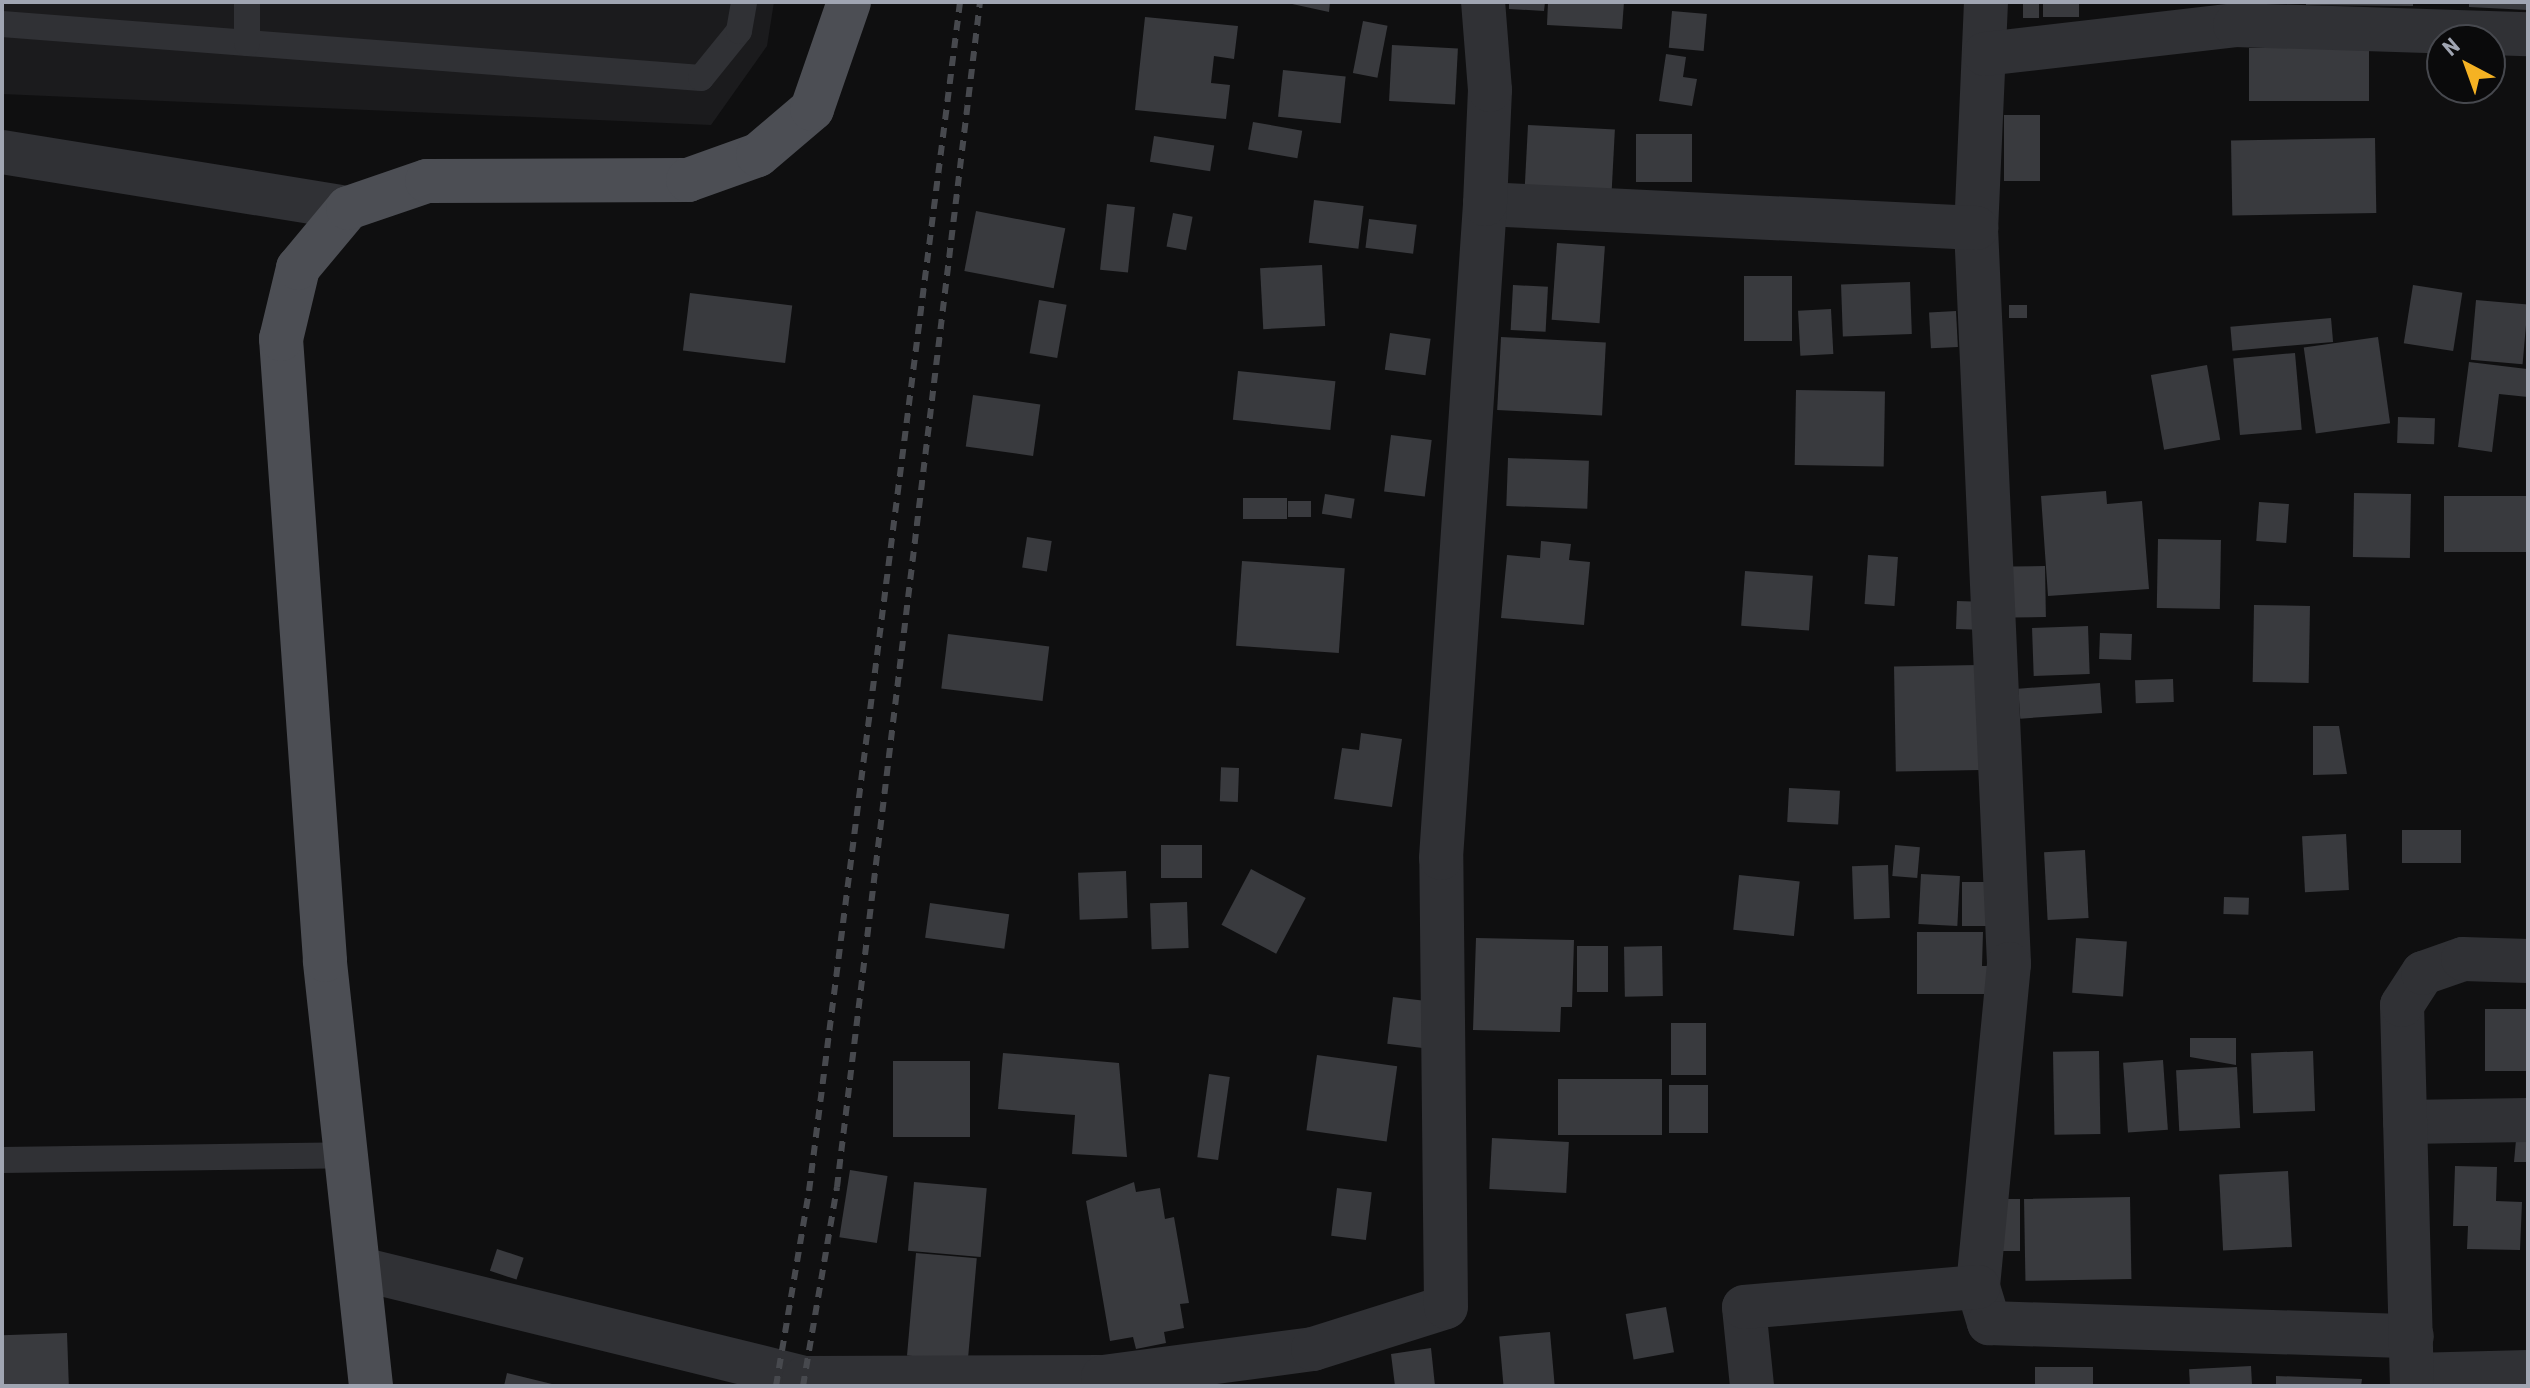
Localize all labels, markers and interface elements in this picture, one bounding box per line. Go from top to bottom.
north arrow [2426,24,2506,104]
text: N [2438,33,2465,61]

